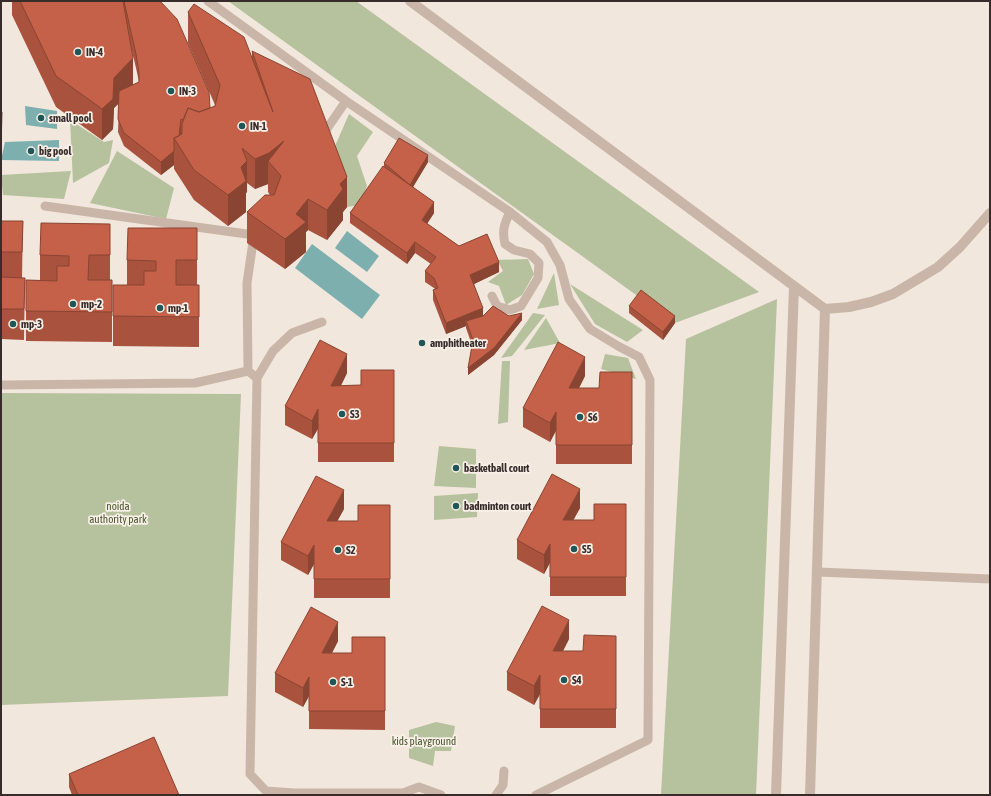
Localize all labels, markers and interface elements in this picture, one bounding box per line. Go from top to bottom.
place label: IN-4 [86,46,103,58]
marker: IN-4 [73,47,83,57]
place label: IN-3 [179,85,196,97]
marker: IN-3 [166,86,176,96]
place label: small pool [49,112,93,124]
marker: small pool [36,113,46,123]
place label: IN-1 [250,120,267,132]
marker: IN-1 [237,121,247,131]
place label: big pool [39,145,73,157]
marker: big pool [26,146,36,156]
place label: mp-2 [81,298,102,310]
marker: mp-2 [68,299,78,309]
place label: mp-1 [168,302,189,314]
marker: mp-1 [155,303,165,313]
place label: mp-3 [21,318,42,330]
marker: mp-3 [8,319,18,329]
place label: amphitheater [430,337,487,349]
marker: amphitheater [417,338,427,348]
place label: S3 [350,408,360,420]
marker: S3 [337,409,347,419]
place label: S6 [588,411,598,423]
marker: S6 [575,412,585,422]
place label: basketball court [464,462,530,474]
marker: basketball court [451,463,461,473]
park label: noida authority park [89,500,147,525]
place label: badminton court [464,500,532,512]
marker: badminton court [451,501,461,511]
place label: S5 [582,543,592,555]
place label: S2 [346,544,356,556]
marker: S5 [569,544,579,554]
marker: S2 [333,545,343,555]
place label: S4 [572,674,582,686]
marker: S4 [559,675,569,685]
place label: S-1 [341,676,353,688]
marker: S-1 [328,677,338,687]
park label: kids playground [392,735,456,747]

